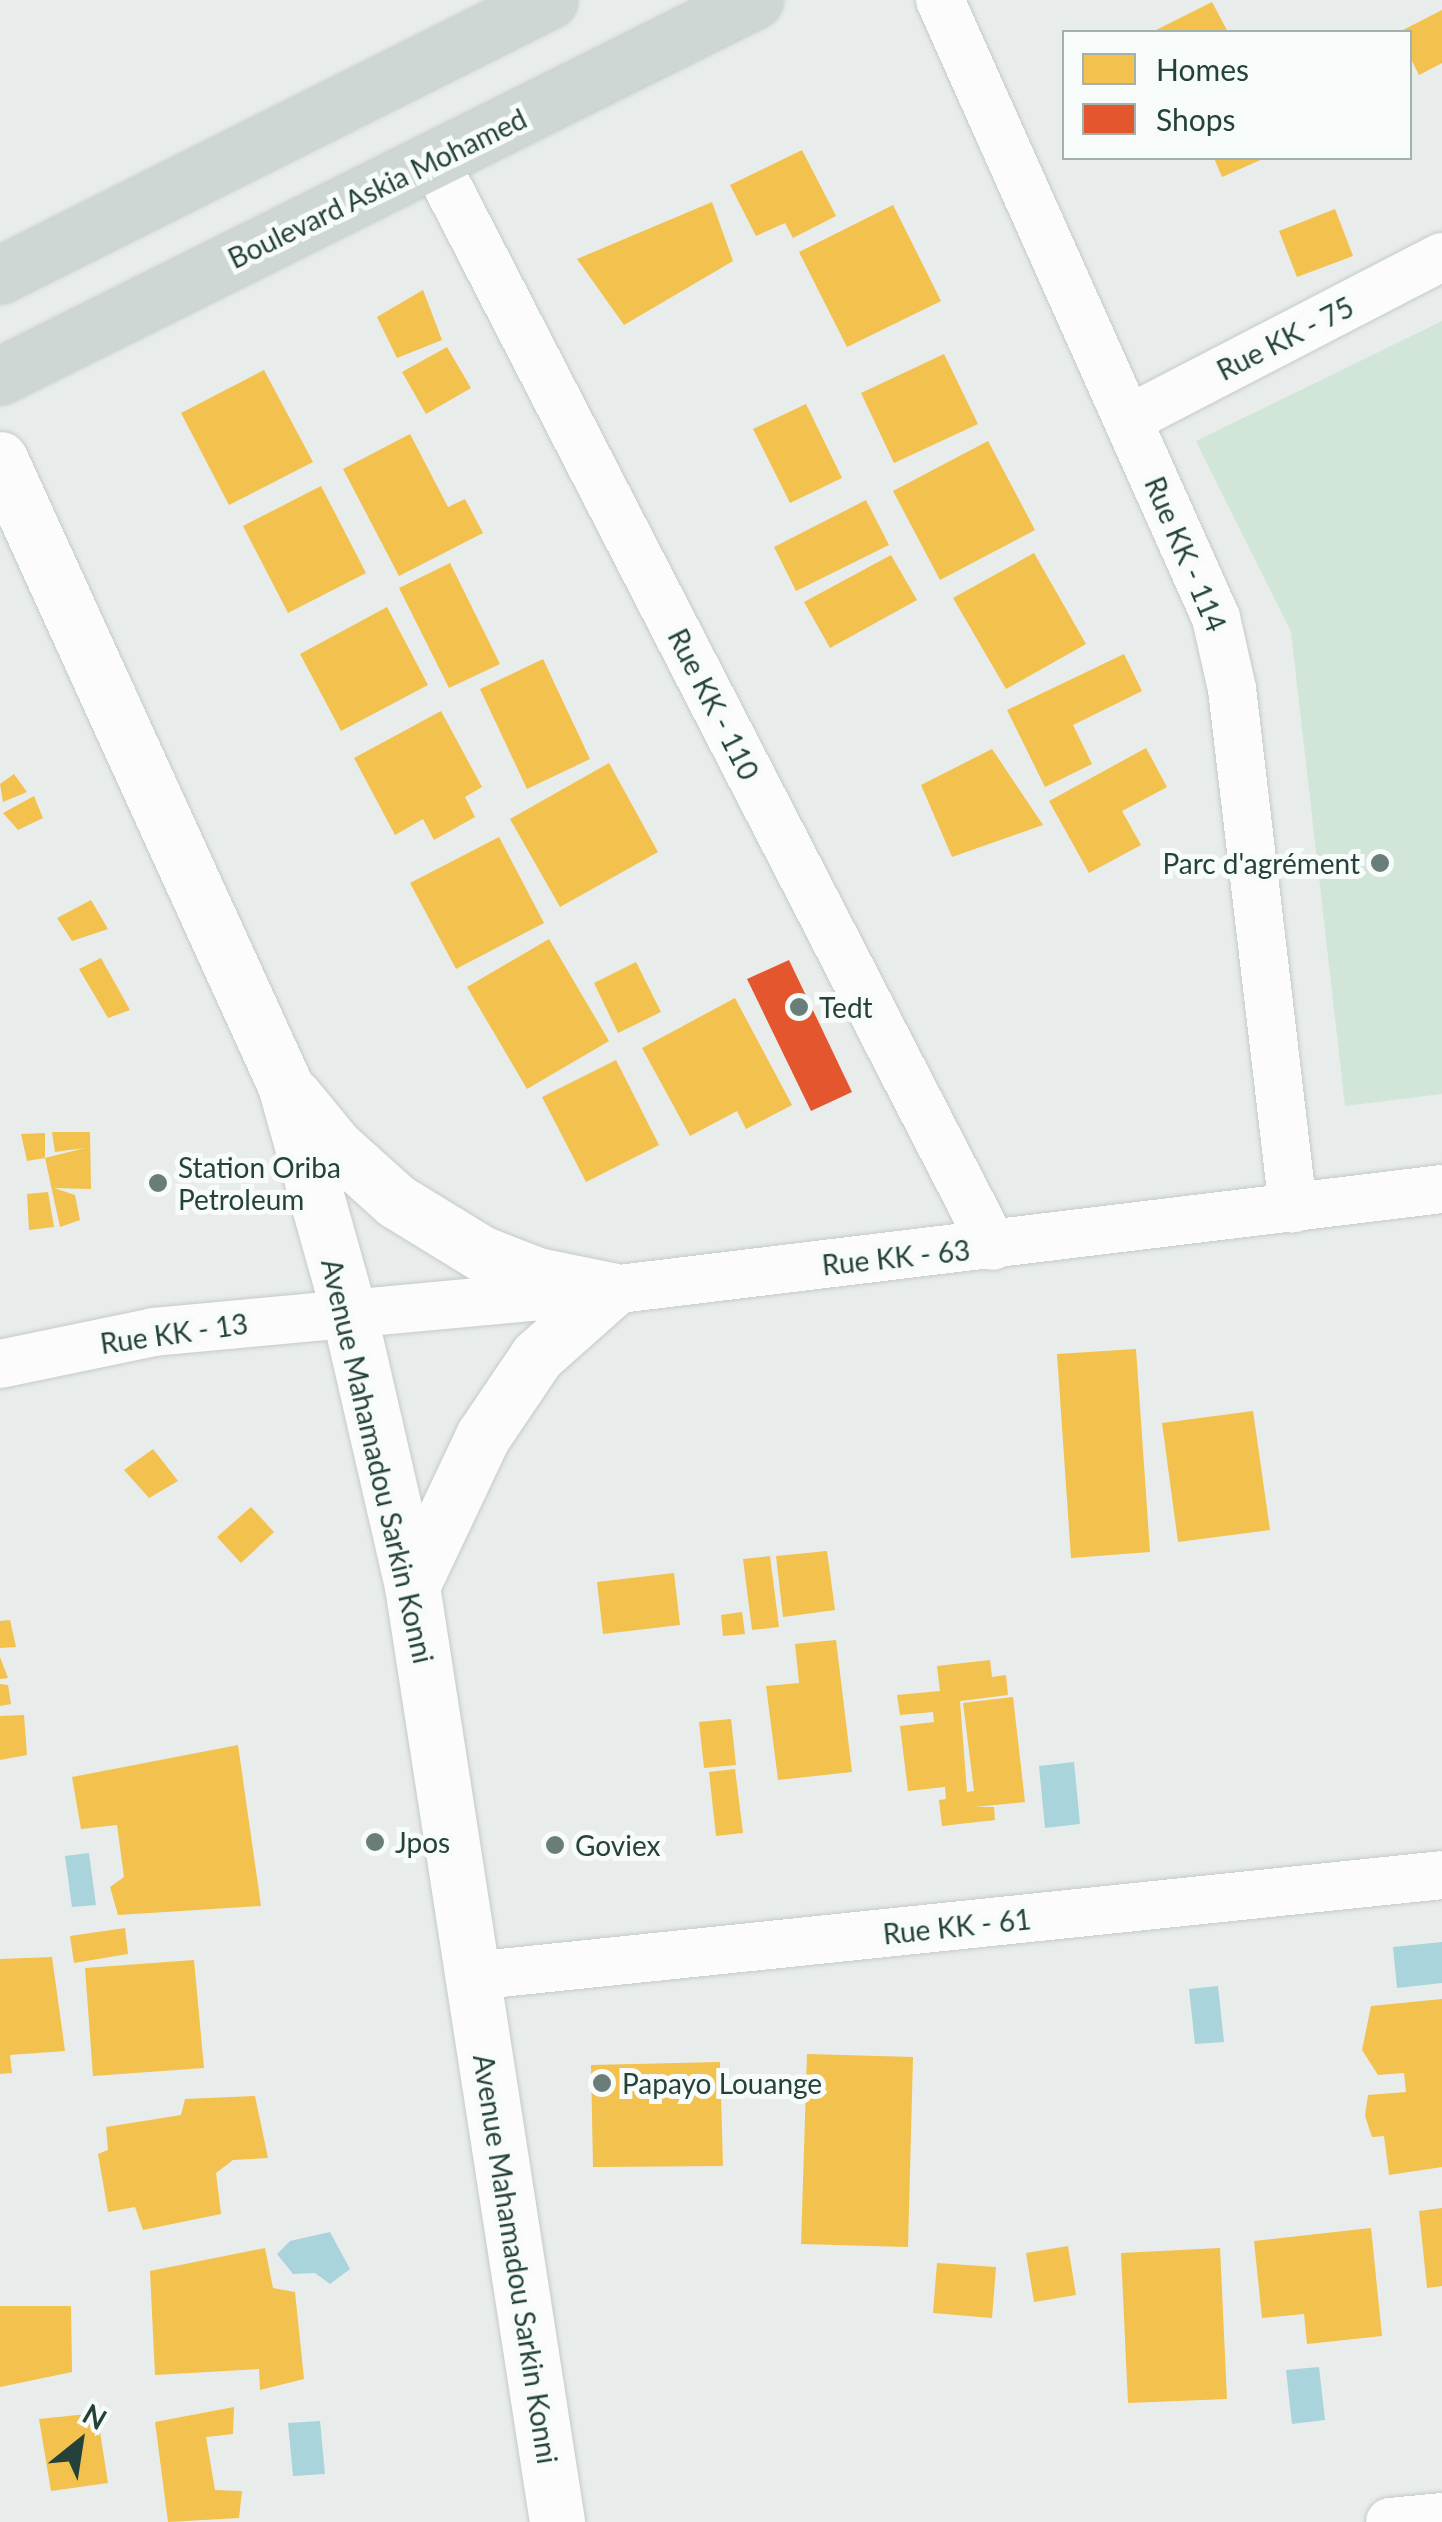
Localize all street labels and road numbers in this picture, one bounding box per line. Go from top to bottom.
street label: Boulevard Askia Mohamed [222,101,532,275]
street label: Rue KK - 75 [1211,289,1359,387]
street label: Rue KK - 114 [1138,471,1234,637]
street label: Rue KK - 110 [662,623,766,785]
street label: Rue KK - 63 [820,1233,972,1281]
street label: Avenue Mahamadou Sarkin Konni [315,1255,441,1667]
street label: Rue KK - 13 [98,1306,250,1360]
street label: Rue KK - 61 [881,1902,1033,1950]
street label: Avenue Mahamadou Sarkin Konni [467,2052,565,2466]

